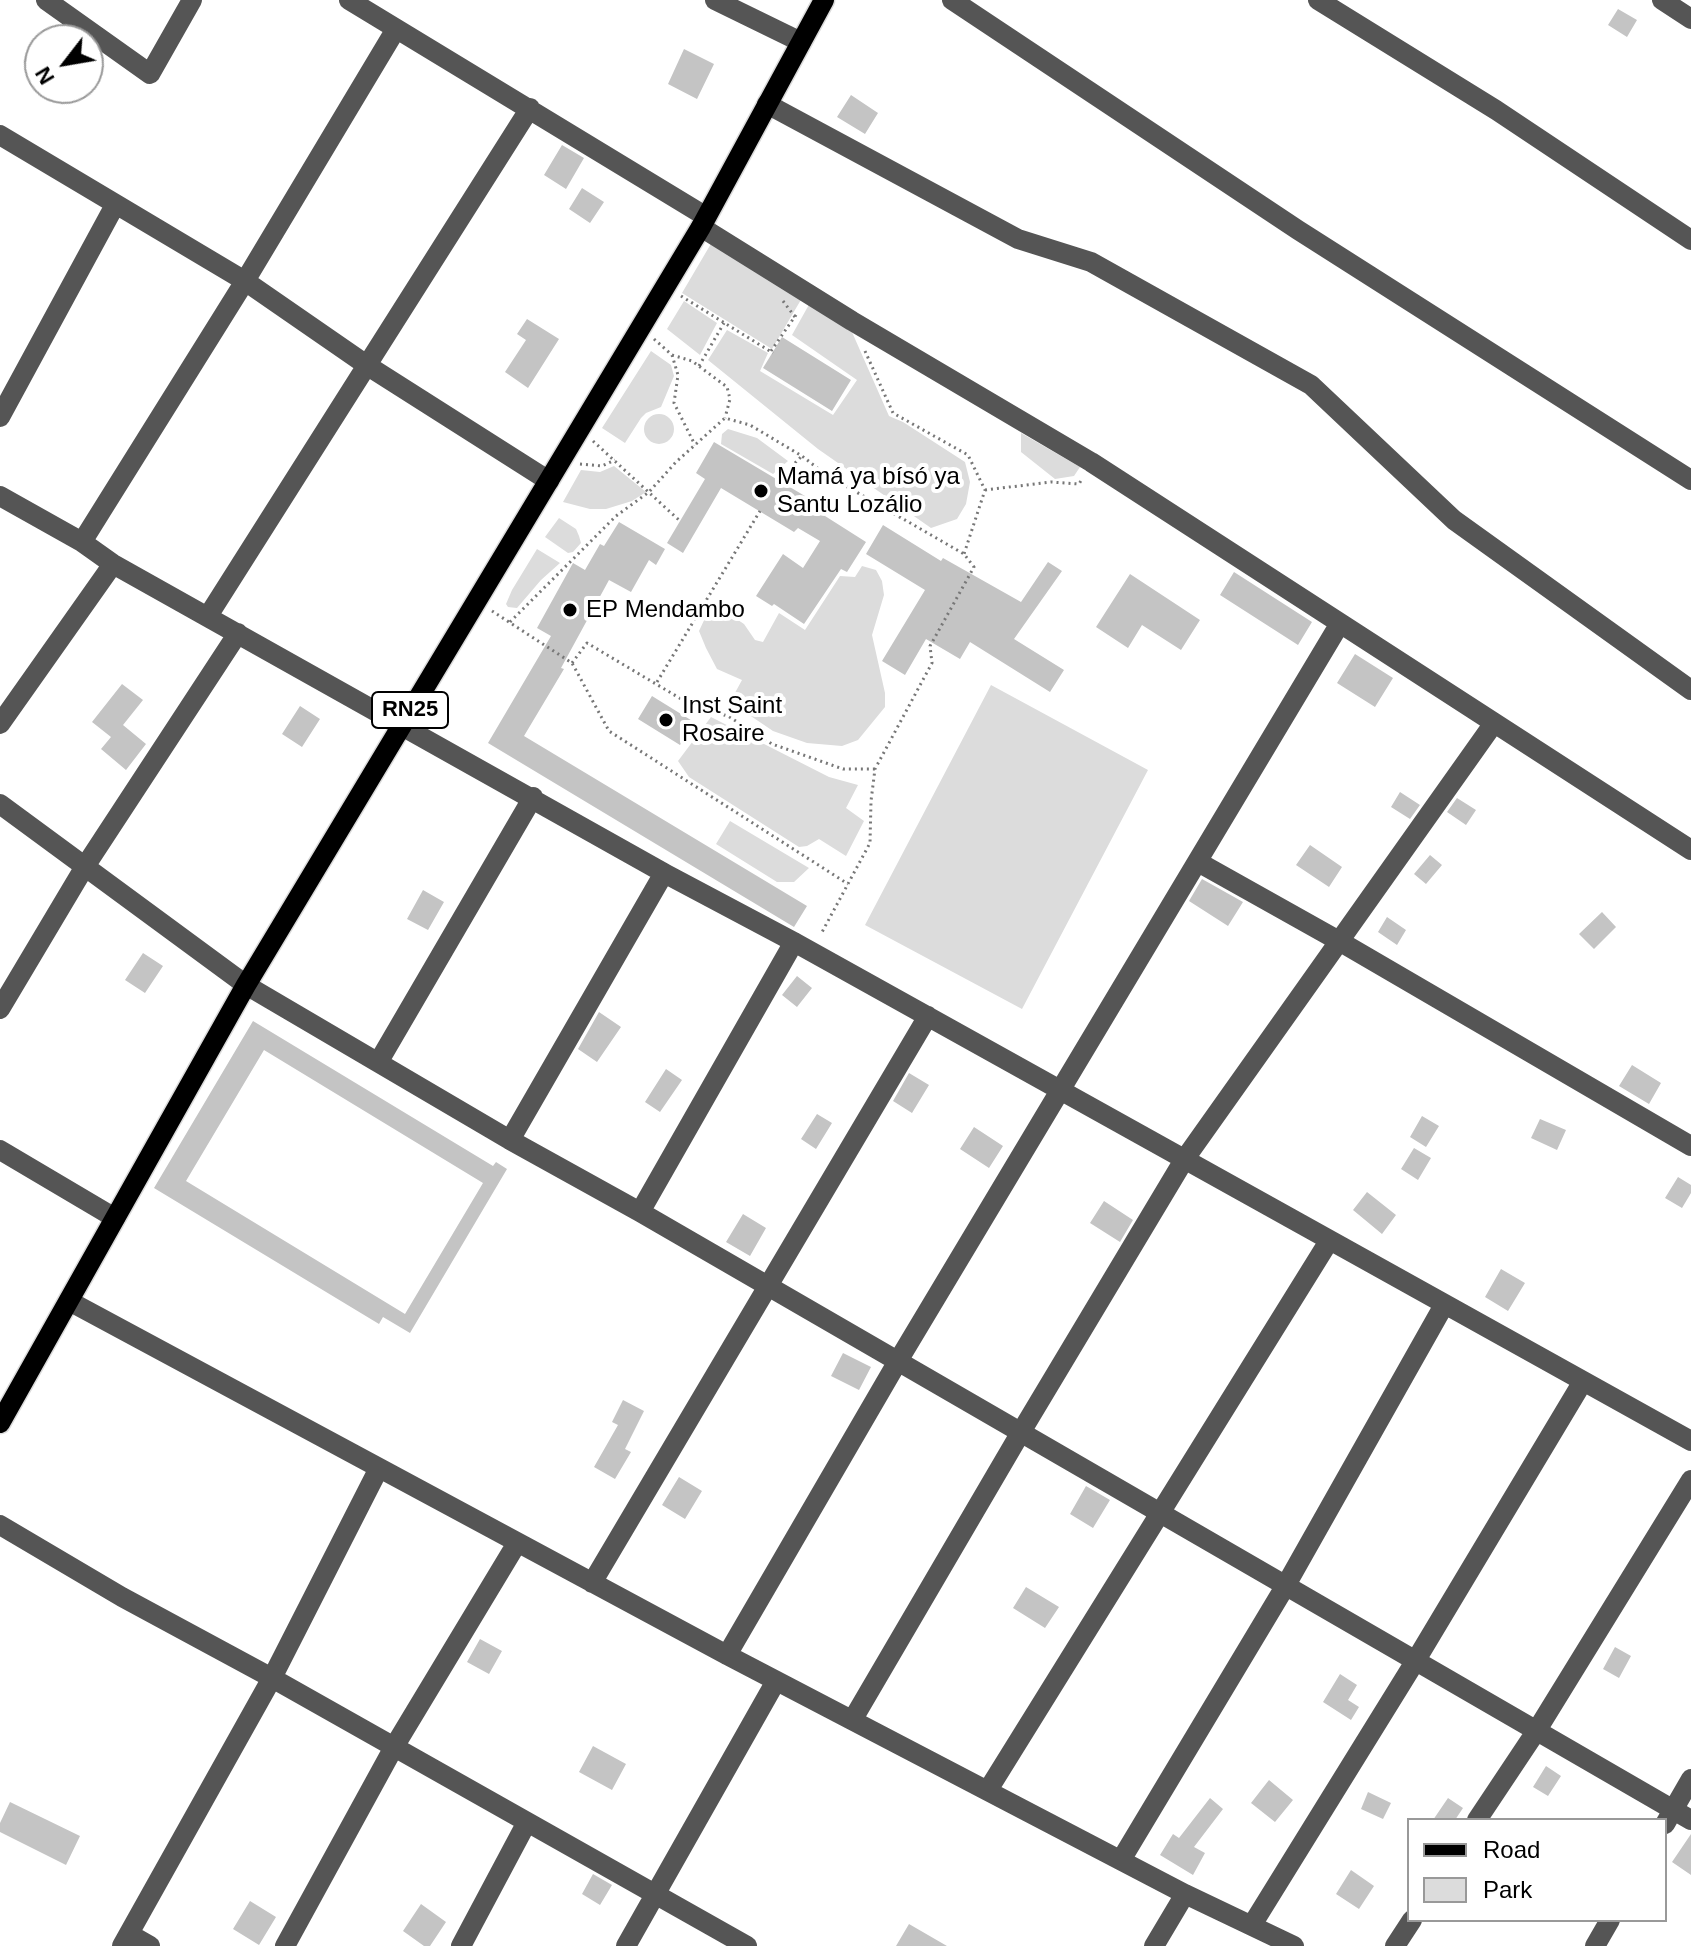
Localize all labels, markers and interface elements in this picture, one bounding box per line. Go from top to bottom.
north arrow [24,24,104,104]
text: N [30,62,60,89]
place label: Mamá ya bísó ya Santu Lozálio [777,463,960,519]
marker: Mamá ya bísó ya Santu Lozálio [752,482,770,500]
place label: EP Mendambo [586,596,745,624]
marker: EP Mendambo [561,601,579,619]
road number: RN25 [372,692,448,728]
place label: Inst Saint Rosaire [682,692,782,748]
marker: Inst Saint Rosaire [657,711,675,729]
legend [1407,1818,1667,1922]
text: Road [1483,1836,1540,1863]
text: Park [1483,1876,1532,1903]

